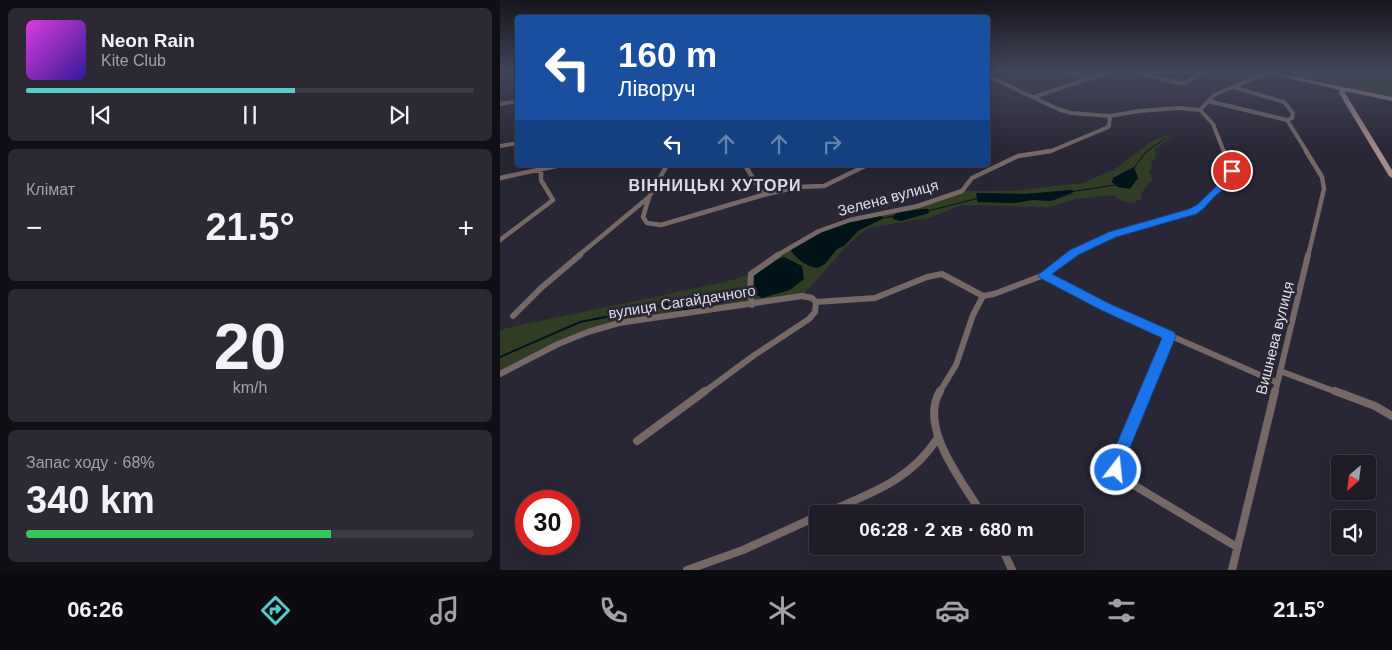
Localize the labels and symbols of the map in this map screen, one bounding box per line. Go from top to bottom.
pin [1211,150,1253,192]
street label: Зелена вулиця [836,176,940,219]
district label: ВІННИЦЬКІ ХУТОРИ [628,177,802,194]
street label: Вишнева вулиця [1252,280,1297,396]
street label: вулиця Сагайдачного [607,281,757,322]
position arrow [1089,443,1141,495]
north arrow [1331,455,1376,500]
speed limit sign: 30 [515,490,580,555]

